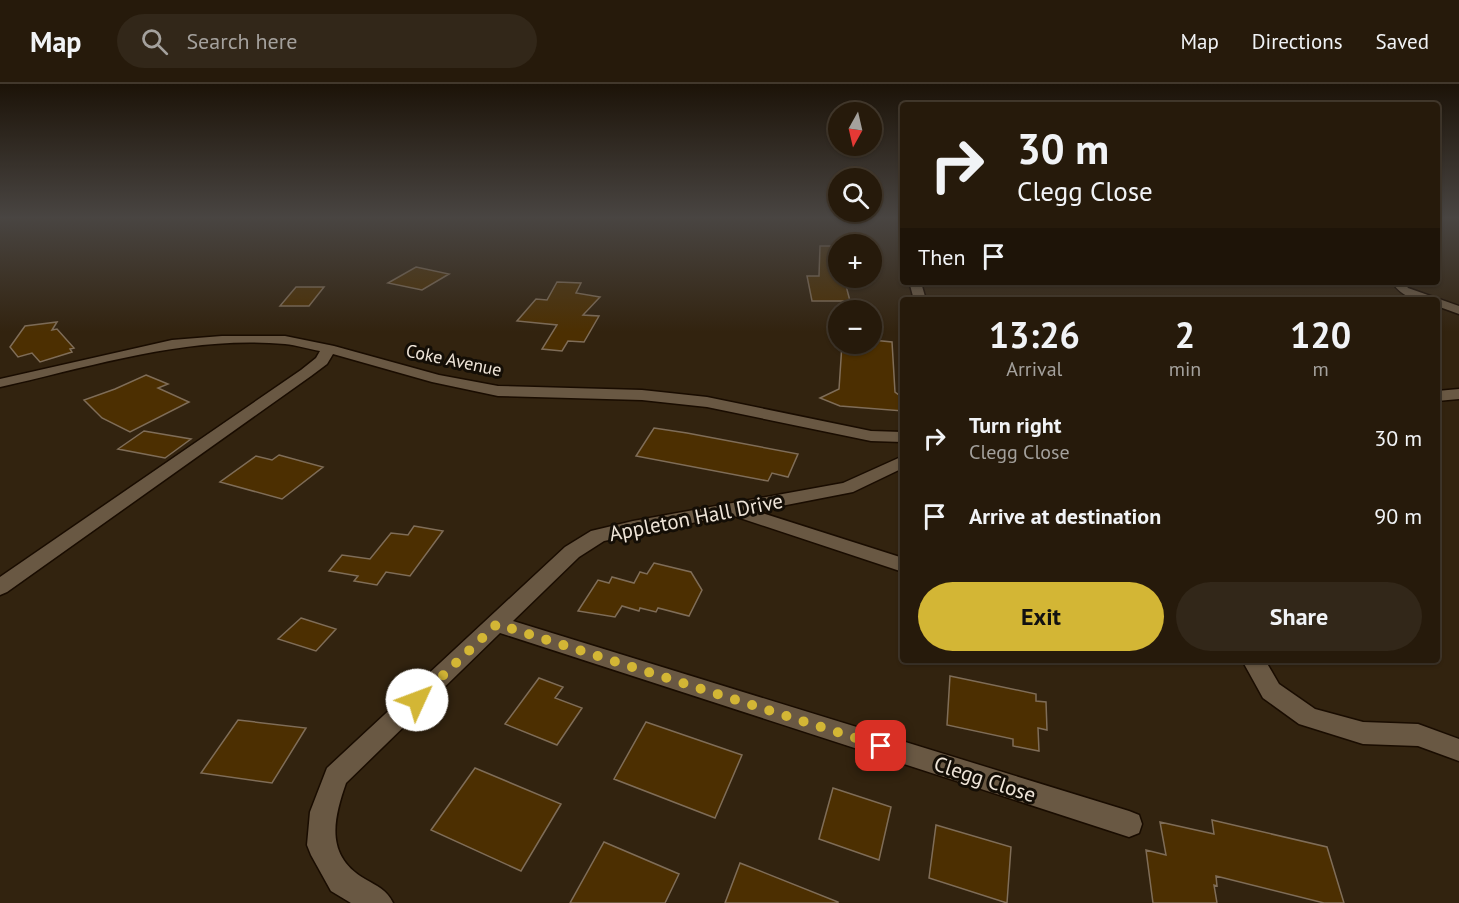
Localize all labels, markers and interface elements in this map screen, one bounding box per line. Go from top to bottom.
search box [117,14,537,68]
text: Map [30,23,81,60]
icon: search [138,25,171,58]
text: Search here [186,27,297,55]
text: Map [1180,28,1219,55]
text: Directions [1252,28,1343,55]
text: Saved [1376,28,1429,55]
north arrow [828,102,882,156]
map controls [828,102,882,354]
text: 30 m [1017,121,1109,176]
icon: right [918,126,996,204]
button: search [828,168,882,222]
text: Clegg Close [1017,174,1153,208]
button: + [828,234,882,288]
icon: arrive [977,240,1010,273]
text: Then [918,243,965,271]
button: − [828,300,882,354]
text: 13:26 [989,311,1080,358]
text: 2 [1175,311,1195,358]
text: 120 [1290,311,1351,358]
street label: Coke Avenue [404,339,504,381]
text: Arrival [1006,356,1062,382]
text: min [1169,356,1201,382]
text: m [1313,356,1329,382]
text: Turn right [969,411,1061,439]
icon: right [918,422,951,455]
text: 30 m [1374,424,1422,452]
text: Clegg Close [969,439,1070,465]
street label: Appleton Hall Drive [607,487,785,547]
icon: arrive [918,500,951,533]
text: Arrive at destination [969,502,1161,530]
text: 90 m [1374,502,1422,530]
button: Exit [918,582,1164,651]
button: Share [1176,582,1422,651]
position arrow [385,668,449,732]
pin [855,720,906,771]
icon: arrive [864,729,897,762]
street label: Clegg Close [931,750,1039,808]

